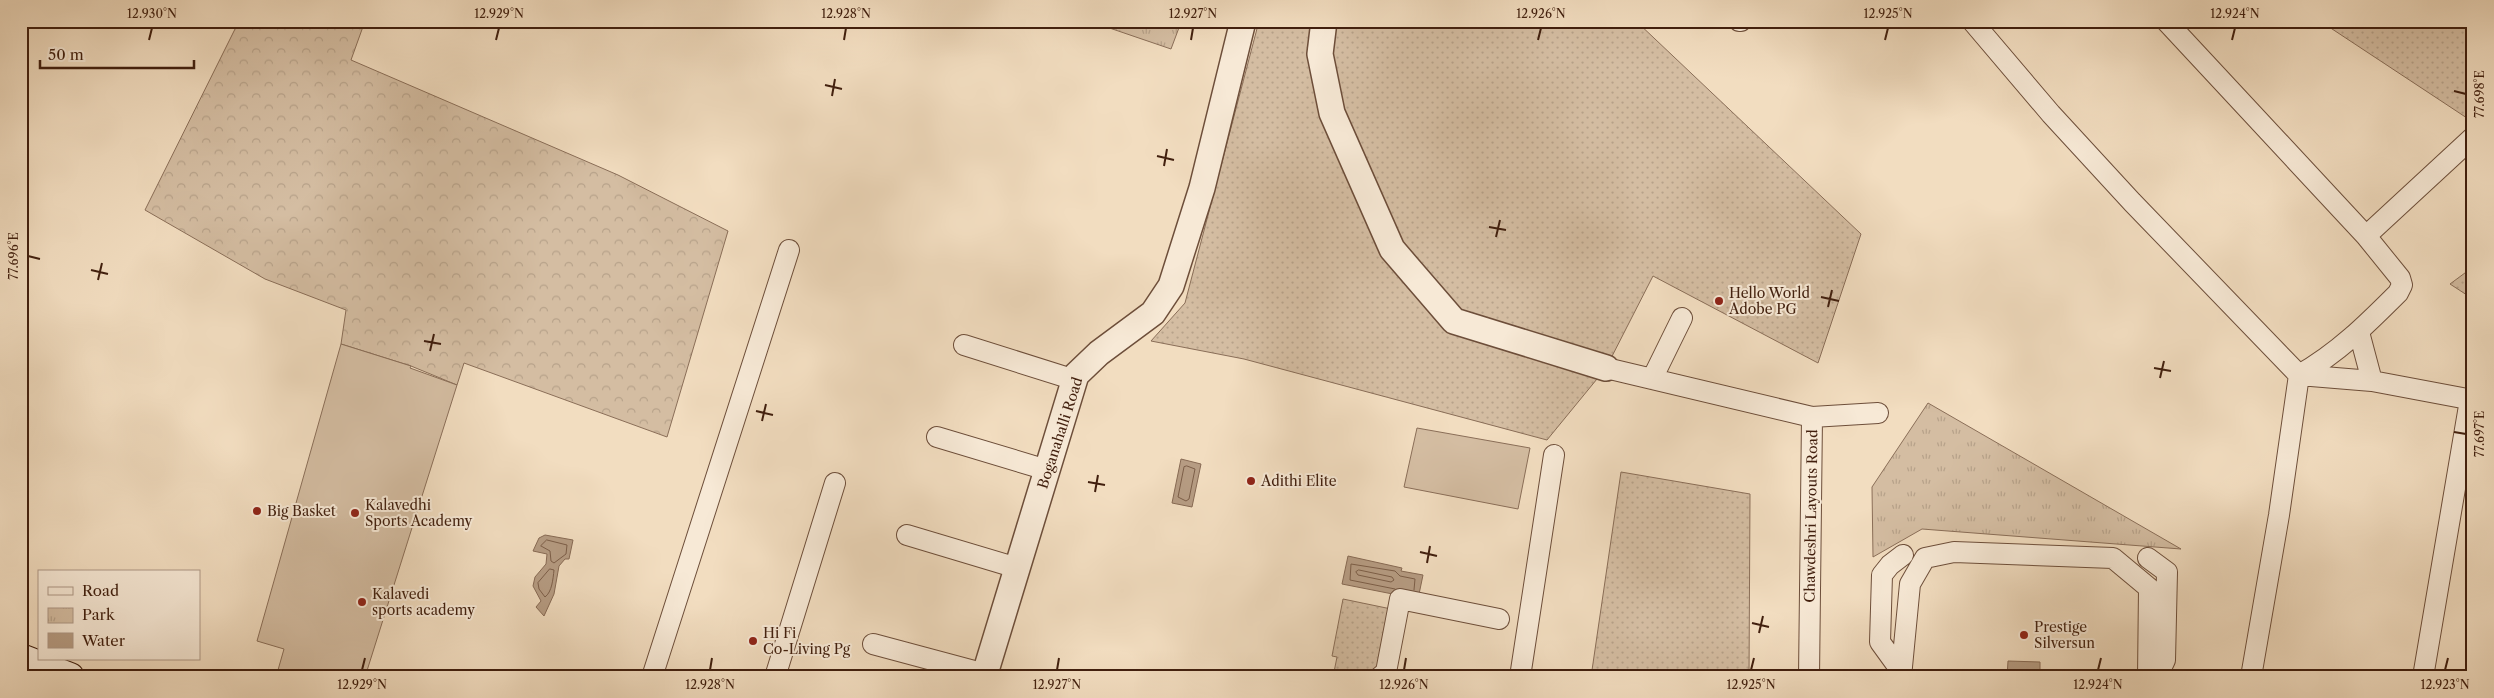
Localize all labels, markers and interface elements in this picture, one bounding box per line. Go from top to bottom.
text: 12.930°N [127,6,177,21]
text: 12.929°N [474,6,524,21]
text: 12.928°N [821,6,871,21]
text: 12.927°N [1169,6,1217,21]
text: 12.926°N [1516,6,1566,21]
text: 12.925°N [1863,6,1913,21]
text: 12.924°N [2210,6,2260,21]
scale bar [40,38,194,70]
text: 50 m [48,45,84,64]
text: 77.698°E [2472,70,2487,118]
text: 77.696°E [6,232,21,280]
place label: Hello World Adobe PG [1728,284,1810,318]
marker: Hello World Adobe PG [1713,295,1725,307]
street label: Boganahalli Road [1033,374,1087,491]
text: 77.697°E [2472,411,2487,457]
street label: Chawdeshri Layouts Road [1800,429,1822,603]
place label: Adithi Elite [1260,472,1337,490]
marker: Adithi Elite [1245,475,1257,487]
place label: Kalavedhi Sports Academy [365,496,473,530]
place label: Big Basket [267,502,336,520]
marker: Big Basket [251,505,263,517]
marker: Kalavedhi Sports Academy [349,507,361,519]
legend [38,570,200,660]
text: Road [82,581,119,600]
place label: Kalavedi sports academy [372,585,475,619]
marker: Kalavedi sports academy [356,596,368,608]
text: Park [82,605,116,624]
place label: Prestige Silversun [2034,618,2095,652]
place label: Hi Fi Co-Living Pg [763,624,851,658]
marker: Prestige Silversun [2018,629,2030,641]
text: Water [81,631,126,650]
marker: Hi Fi Co-Living Pg [747,635,759,647]
text: 12.929°N [337,677,387,692]
text: 12.928°N [685,677,735,692]
text: 12.927°N [1033,677,1081,692]
text: 12.926°N [1379,677,1429,692]
text: 12.925°N [1726,677,1776,692]
text: 12.924°N [2073,677,2123,692]
text: 12.923°N [2420,677,2470,692]

